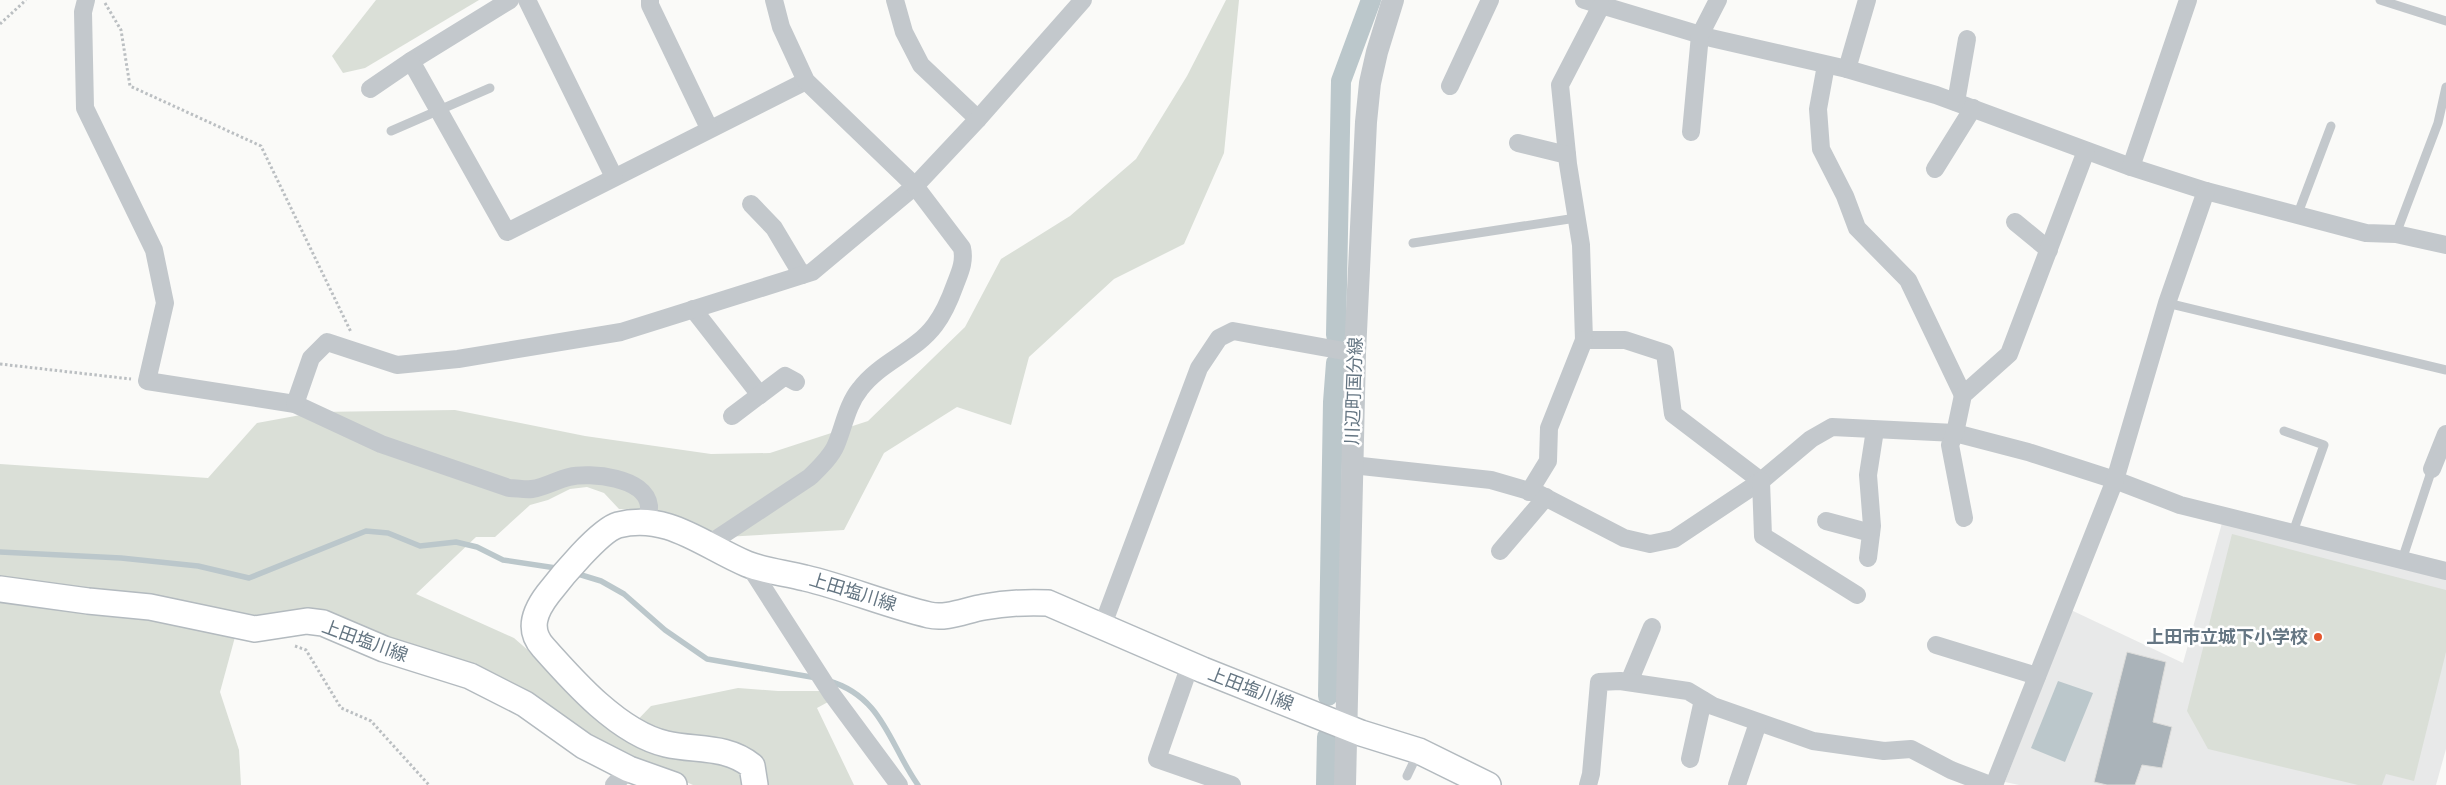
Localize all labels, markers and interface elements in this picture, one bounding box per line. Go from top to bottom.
street label: 川辺町国分線 [1340,337,1366,445]
street label: 上田塩川線 [807,567,900,615]
street label: 上田塩川線 [319,614,411,666]
place label: 上田市立城下小学校 [2146,625,2308,647]
marker: 上田市立城下小学校 [2312,631,2324,643]
street label: 上田塩川線 [1205,662,1297,714]

